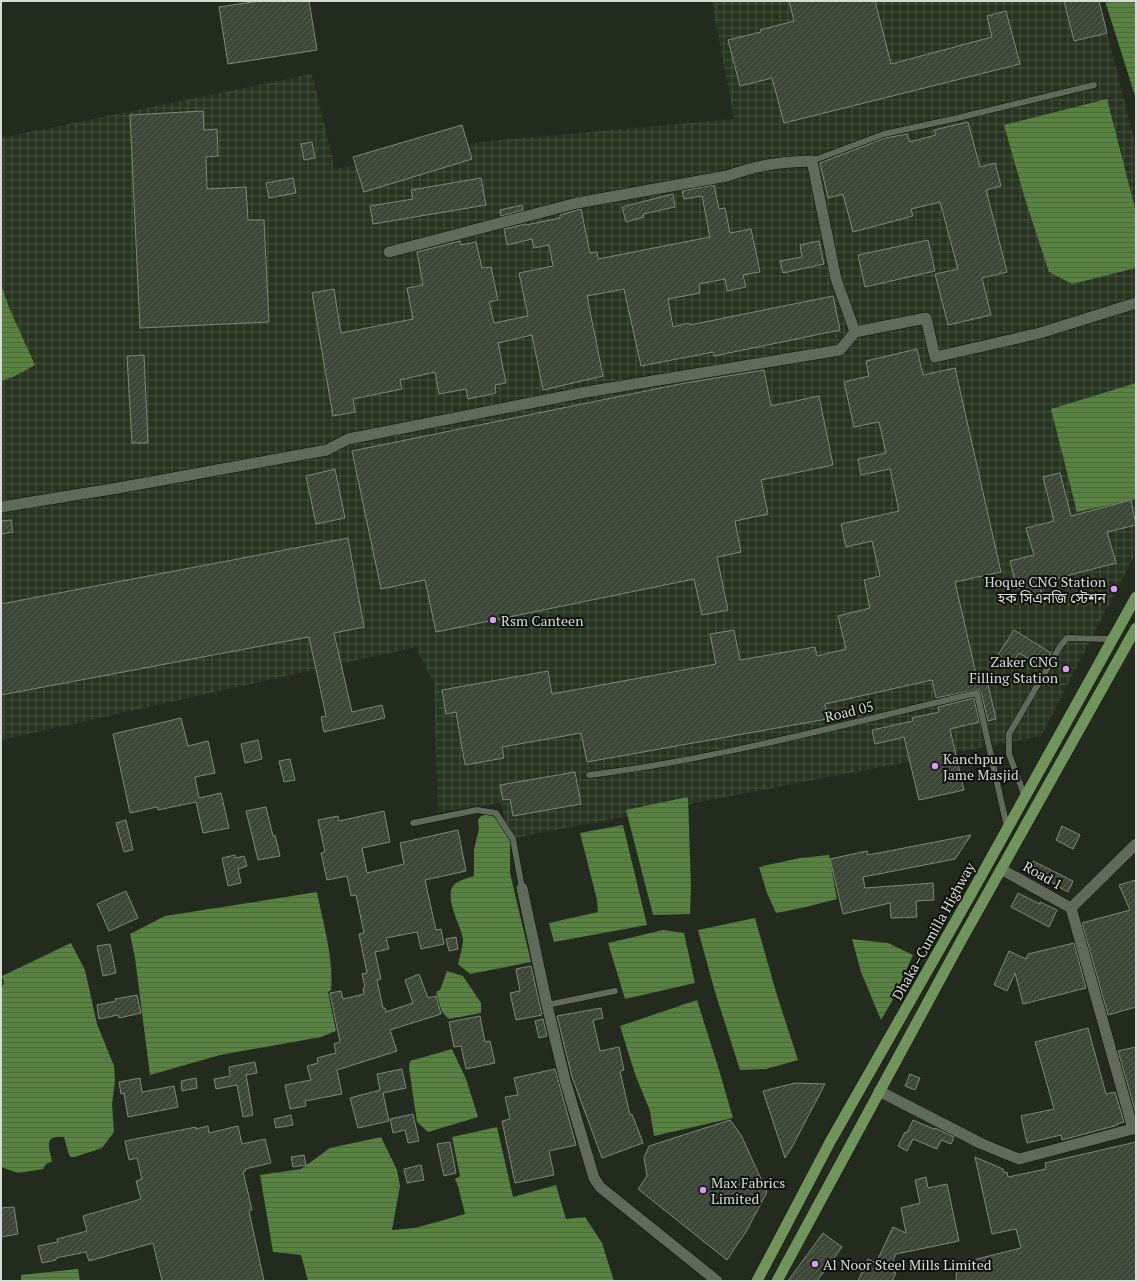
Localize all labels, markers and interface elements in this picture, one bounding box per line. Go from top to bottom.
place label: Hoque CNG Station হক সিএনজি স্টেশন [984,572,1107,607]
marker: Hoque CNG Station হক সিএনজি স্টেশন [1109,584,1119,594]
place label: Rsm Canteen [501,611,584,630]
marker: Rsm Canteen [488,615,498,625]
place label: Zaker CNG Filling Station [969,652,1059,687]
marker: Zaker CNG Filling Station [1061,664,1071,674]
street label: Road 05 [823,696,875,726]
place label: Kanchpur Jame Masjid [943,749,1019,784]
marker: Kanchpur Jame Masjid [930,761,940,771]
street label: Road 1 [1020,856,1066,894]
street label: Dhaka–Cumilla Highway [887,858,979,1003]
place label: Max Fabrics Limited [711,1173,785,1208]
marker: Max Fabrics Limited [698,1185,708,1195]
place label: Al Noor Steel Mills Limited [823,1255,992,1274]
marker: Al Noor Steel Mills Limited [810,1259,820,1269]

